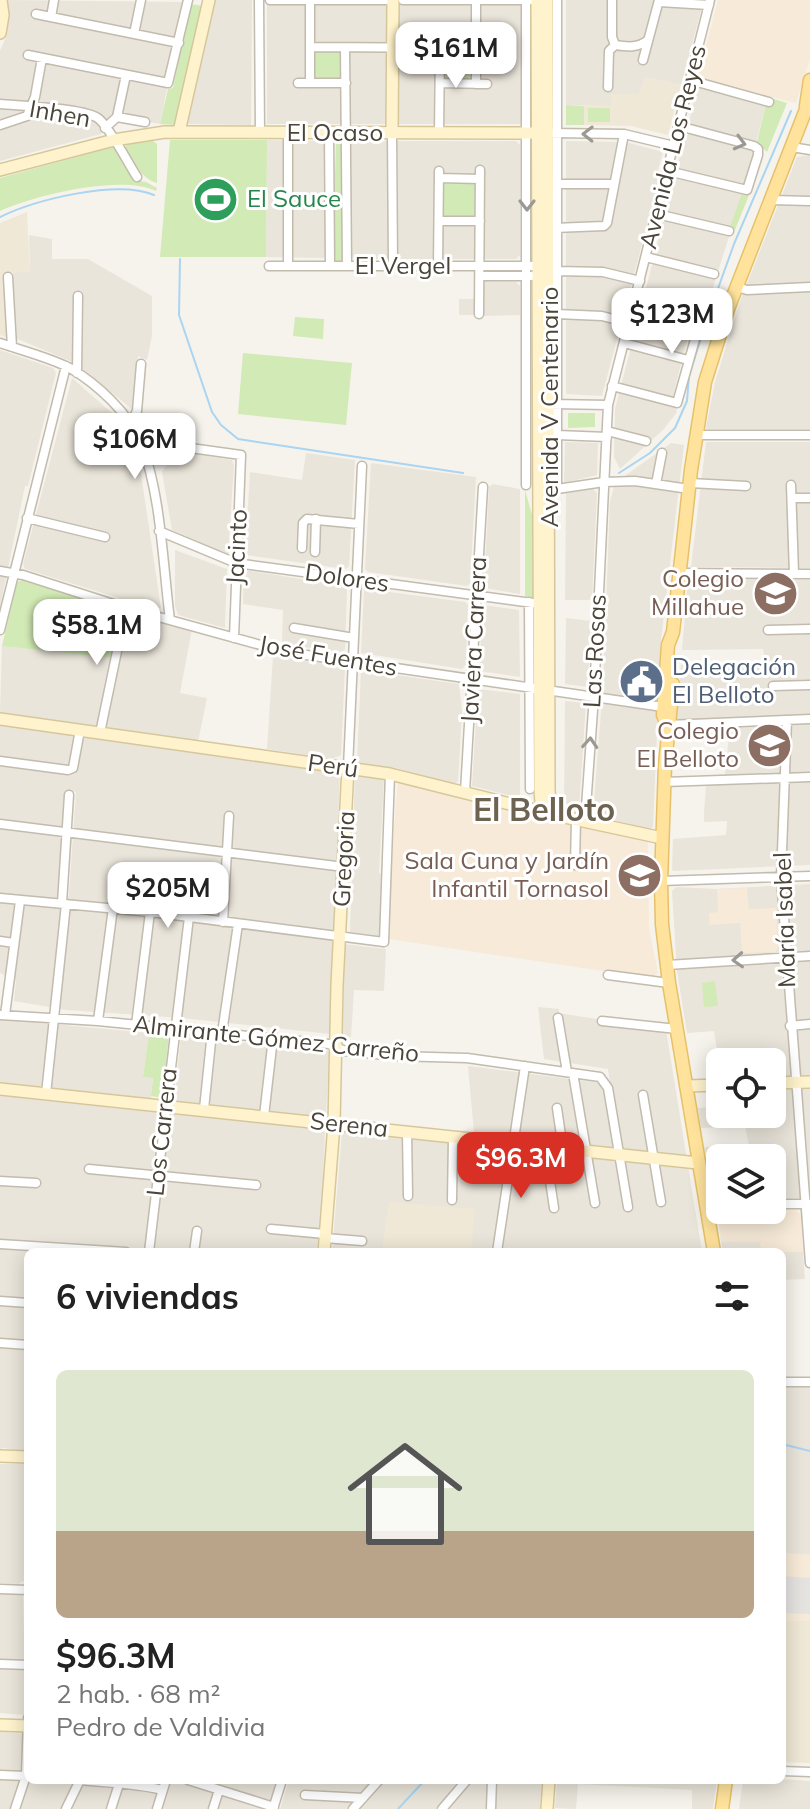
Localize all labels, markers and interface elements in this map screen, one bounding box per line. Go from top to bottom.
pin: $161M [400,22,512,90]
text: $161M [413,31,499,64]
street label: Avenida Los Reyes [632,42,712,252]
street label: Inhen [27,93,93,133]
street label: El Ocaso [287,117,383,147]
one-way arrow [581,125,594,143]
one-way arrow [733,133,747,150]
sports icon: El Sauce [192,175,240,223]
place label: El Sauce [247,183,341,213]
one-way arrow [518,199,536,212]
street label: El Vergel [355,250,451,280]
street label: Avenida V Centenario [534,286,564,528]
pin: $123M [616,288,728,356]
text: $123M [629,297,715,330]
pin: $106M [79,413,191,481]
text: $106M [92,422,178,455]
street label: Jacinto [219,508,253,586]
street label: Dolores [303,556,391,598]
street label: Javiera Carrera [454,556,492,724]
place label: Colegio Millahue [651,563,744,621]
school or university icon: Colegio Millahue [751,569,799,617]
street label: Las Rosas [576,593,612,709]
pin: $58.1M [32,599,162,667]
text: $58.1M [51,608,143,641]
street label: José Fuentes [257,628,400,682]
place label: Delegación El Belloto [672,651,796,709]
public building icon: Delegación El Belloto [617,657,665,705]
place label: Colegio El Belloto [637,715,739,773]
school or university icon: Colegio El Belloto [746,721,794,769]
one-way arrow [581,736,598,749]
street label: Perú [306,747,360,783]
district label: El Belloto [473,789,615,829]
street label: Gregoria [326,810,360,908]
place label: Sala Cuna y Jardín Infantil Tornasol [405,845,609,903]
school or university icon: Sala Cuna y Jardín Infantil Tornasol [616,851,664,899]
street label: María Isabel [767,852,801,988]
pin: $205M [112,862,224,930]
text: $205M [125,871,211,904]
one-way arrow [731,951,744,968]
street label: Almirante Gómez Carreño [132,1008,421,1068]
map controls [706,1048,786,1224]
button: locate [706,1048,786,1128]
street label: Los Carrera [139,1066,183,1197]
street label: Serena [309,1105,390,1143]
pin: $96.3M [456,1132,586,1200]
text: $96.3M [475,1141,567,1174]
button: layers [706,1144,786,1224]
icon: filters [710,1274,754,1318]
text: 6 viviendas [56,1275,239,1318]
icon: home [333,1422,477,1566]
text: $96.3M [56,1634,176,1677]
text: 2 hab. · 68 m² [56,1677,220,1710]
text: Pedro de Valdivia [56,1710,265,1743]

